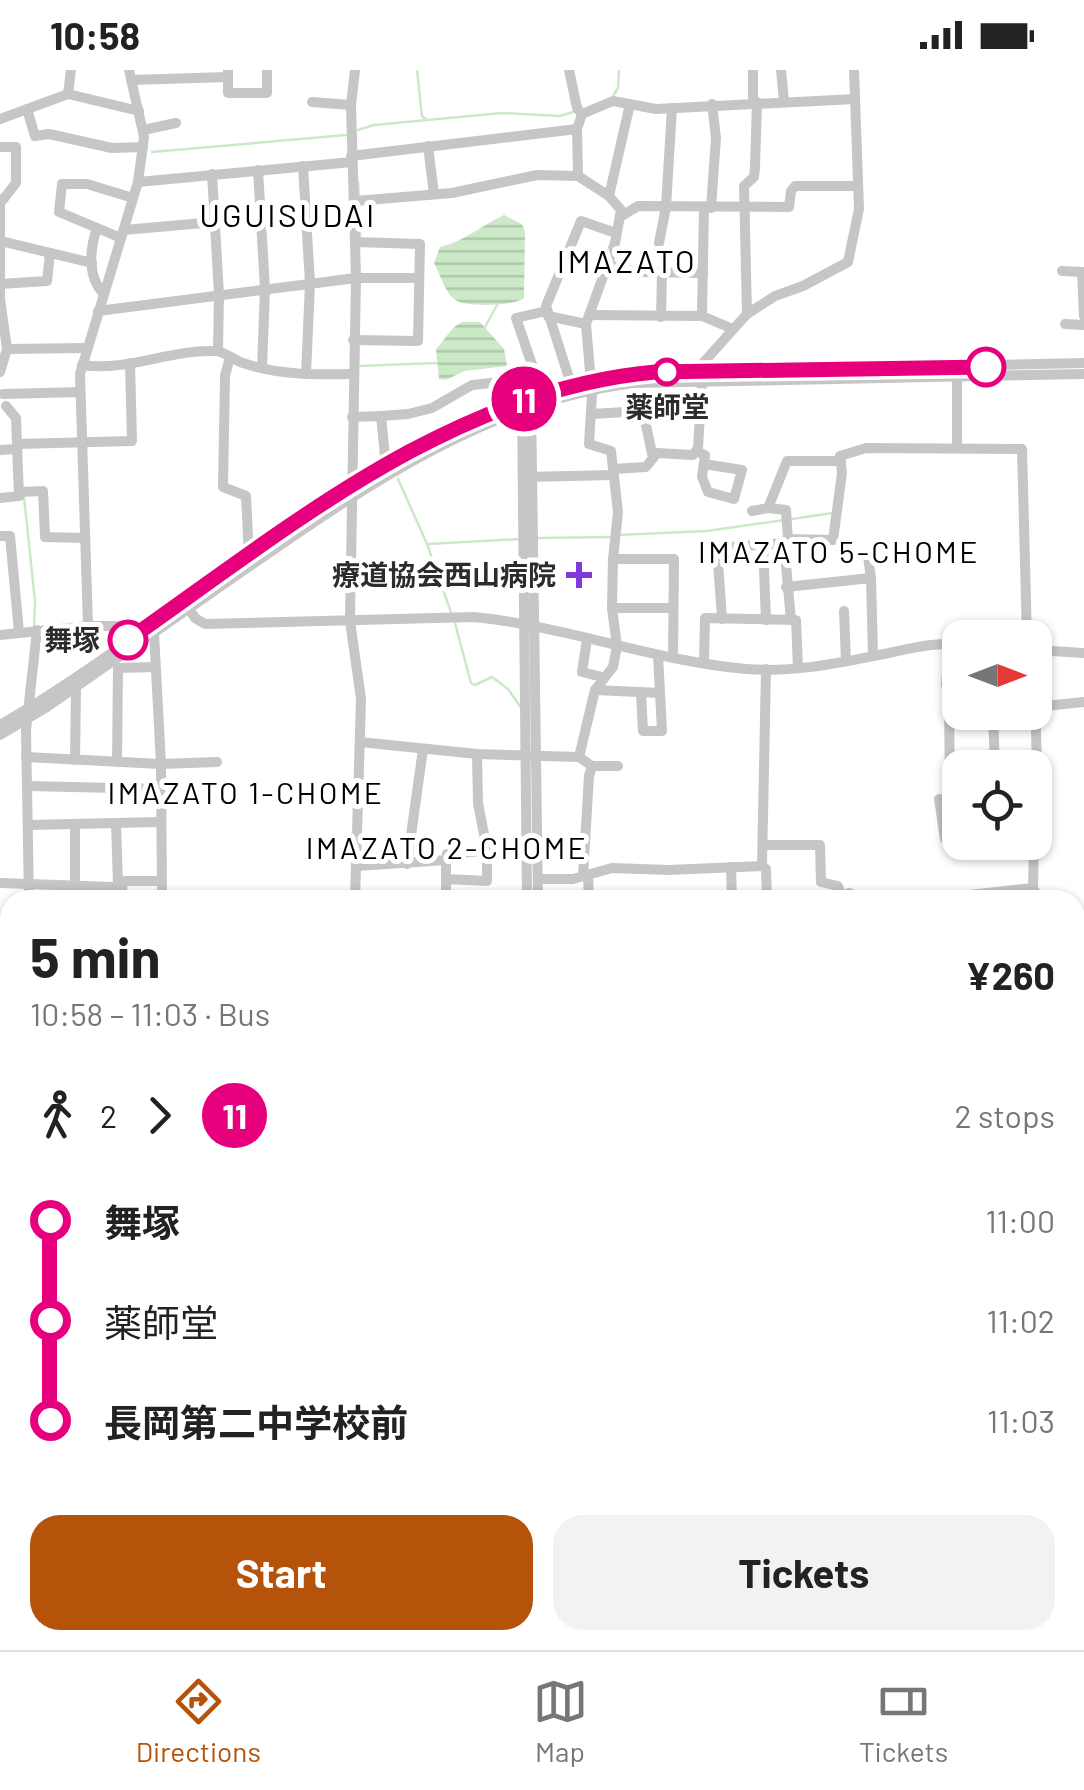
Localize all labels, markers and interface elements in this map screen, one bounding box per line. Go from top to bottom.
text: 10:58 [50,12,140,58]
district label: UGUISUDAI [199,195,377,233]
district label: IMAZATO [557,241,697,279]
unlabelled marker [967,348,1005,386]
marker: 薬師堂 [654,359,680,385]
line badge: 11 [479,366,569,432]
text: 11 [511,378,537,420]
place label: 薬師堂 [625,389,709,423]
district label: IMAZATO 5-CHOME [698,533,980,569]
place label: 療道協会西山病院 [332,557,556,591]
marker: 療道協会西山病院 [566,562,592,588]
north arrow [942,620,1052,730]
map controls [942,620,1052,860]
marker: 舞塚 [109,621,147,659]
place label: 舞塚 [44,622,100,656]
button: locate [942,750,1052,860]
district label: IMAZATO 1-CHOME [108,774,385,810]
district label: IMAZATO 2-CHOME [306,829,588,865]
text: 5 min [30,923,161,989]
text: ¥260 [966,952,1055,998]
text: 10:58 – 11:03 · Bus [30,994,270,1032]
icon: walk [30,1088,85,1143]
icon: forward [132,1088,187,1143]
text: 11 [222,1094,247,1136]
text: 2 [100,1096,117,1134]
text: 2 stops [954,1096,1055,1134]
text: 舞塚 [104,1199,180,1245]
text: 11:00 [985,1201,1055,1239]
text: 薬師堂 [104,1299,218,1345]
text: 11:02 [986,1301,1055,1339]
text: 長岡第二中学校前 [104,1399,408,1445]
text: 11:03 [987,1401,1055,1439]
button: Start [30,1515,533,1630]
button: Tickets [553,1515,1055,1630]
tab: Directions [136,1674,261,1768]
tab: Map [533,1674,588,1768]
tab: Tickets [859,1674,948,1768]

